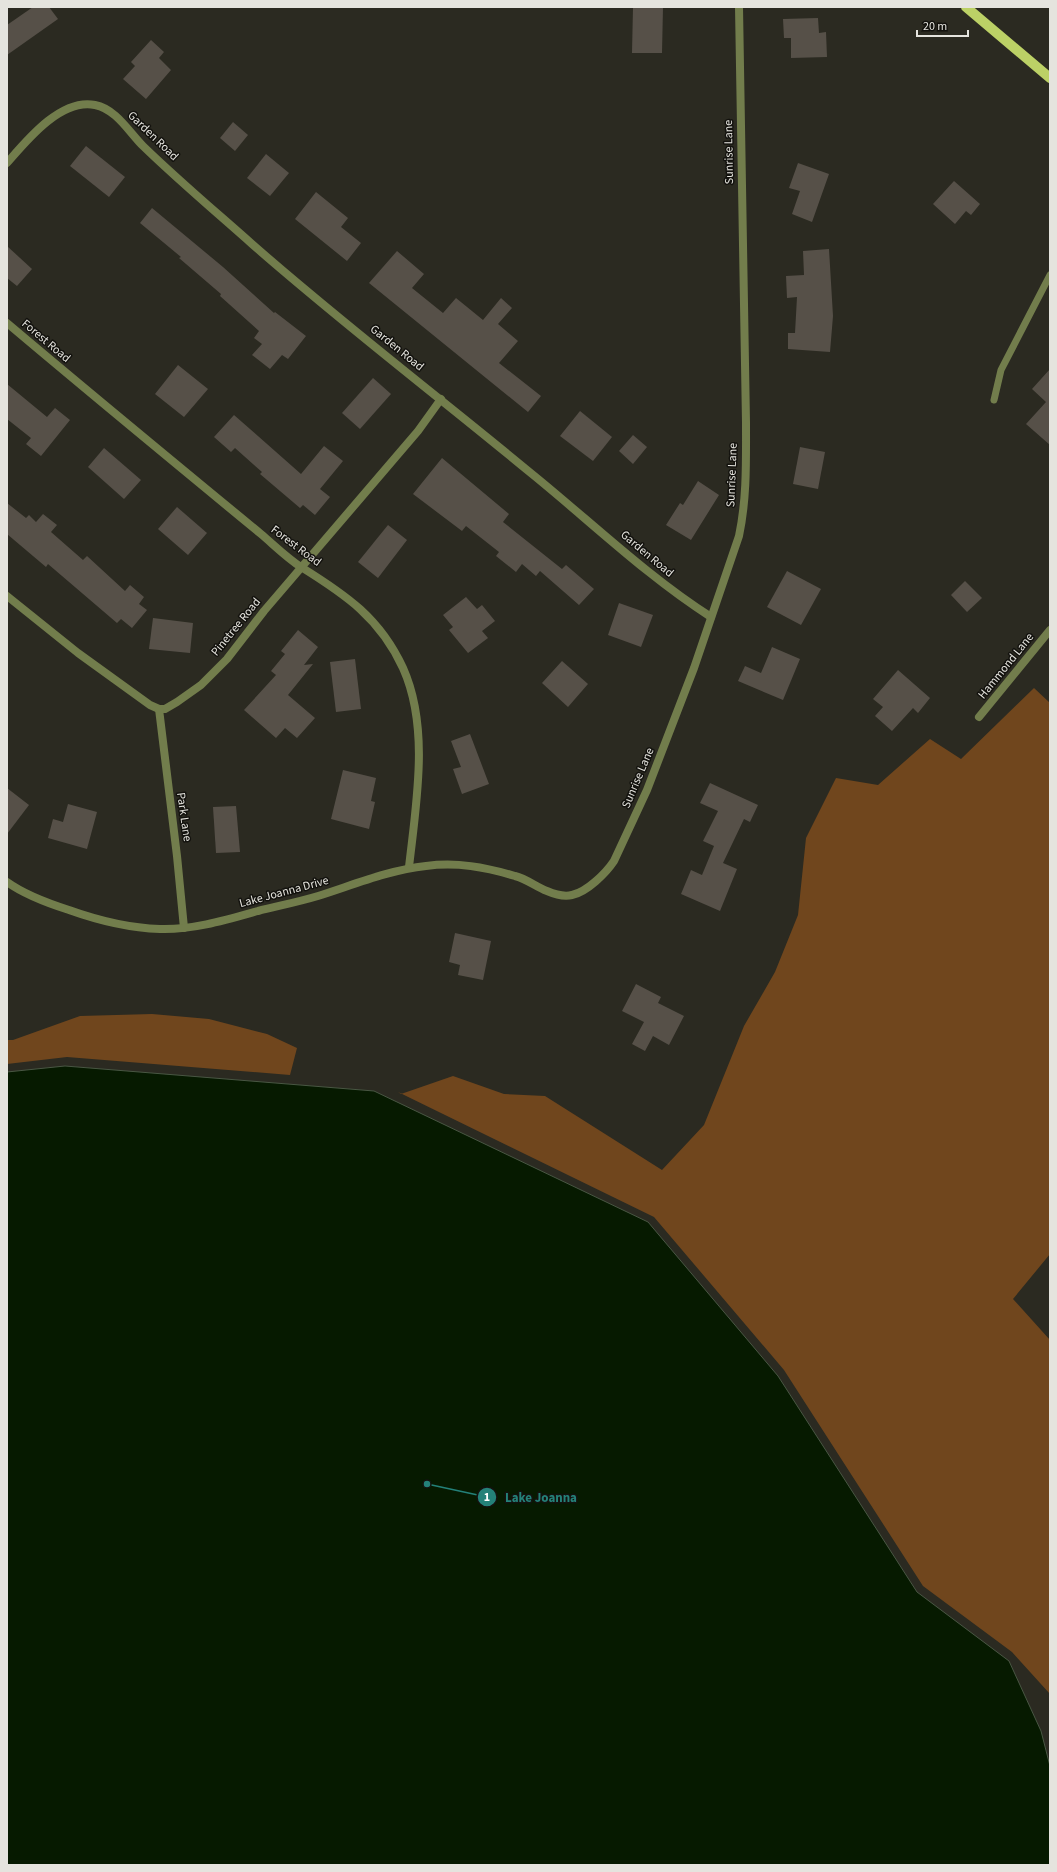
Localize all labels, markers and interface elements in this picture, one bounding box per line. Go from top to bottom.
scale bar [917,12,968,38]
text: 20 m [923,18,947,35]
street label: Garden Road [124,107,182,165]
street label: Sunrise Lane [720,120,738,184]
street label: Forest Road [18,315,74,367]
street label: Garden Road [366,321,428,375]
street label: Sunrise Lane [722,442,742,507]
street label: Forest Road [267,521,325,571]
street label: Garden Road [617,527,677,581]
street label: Pinetree Road [207,594,265,660]
street label: Hammond Lane [974,629,1038,703]
street label: Sunrise Lane [618,745,658,811]
street label: Park Lane [172,791,196,843]
street label: Lake Joanna Drive [238,872,331,912]
callout: Lake Joanna [477,1485,585,1510]
text: 1 [484,1489,490,1506]
text: Lake Joanna [505,1489,577,1507]

